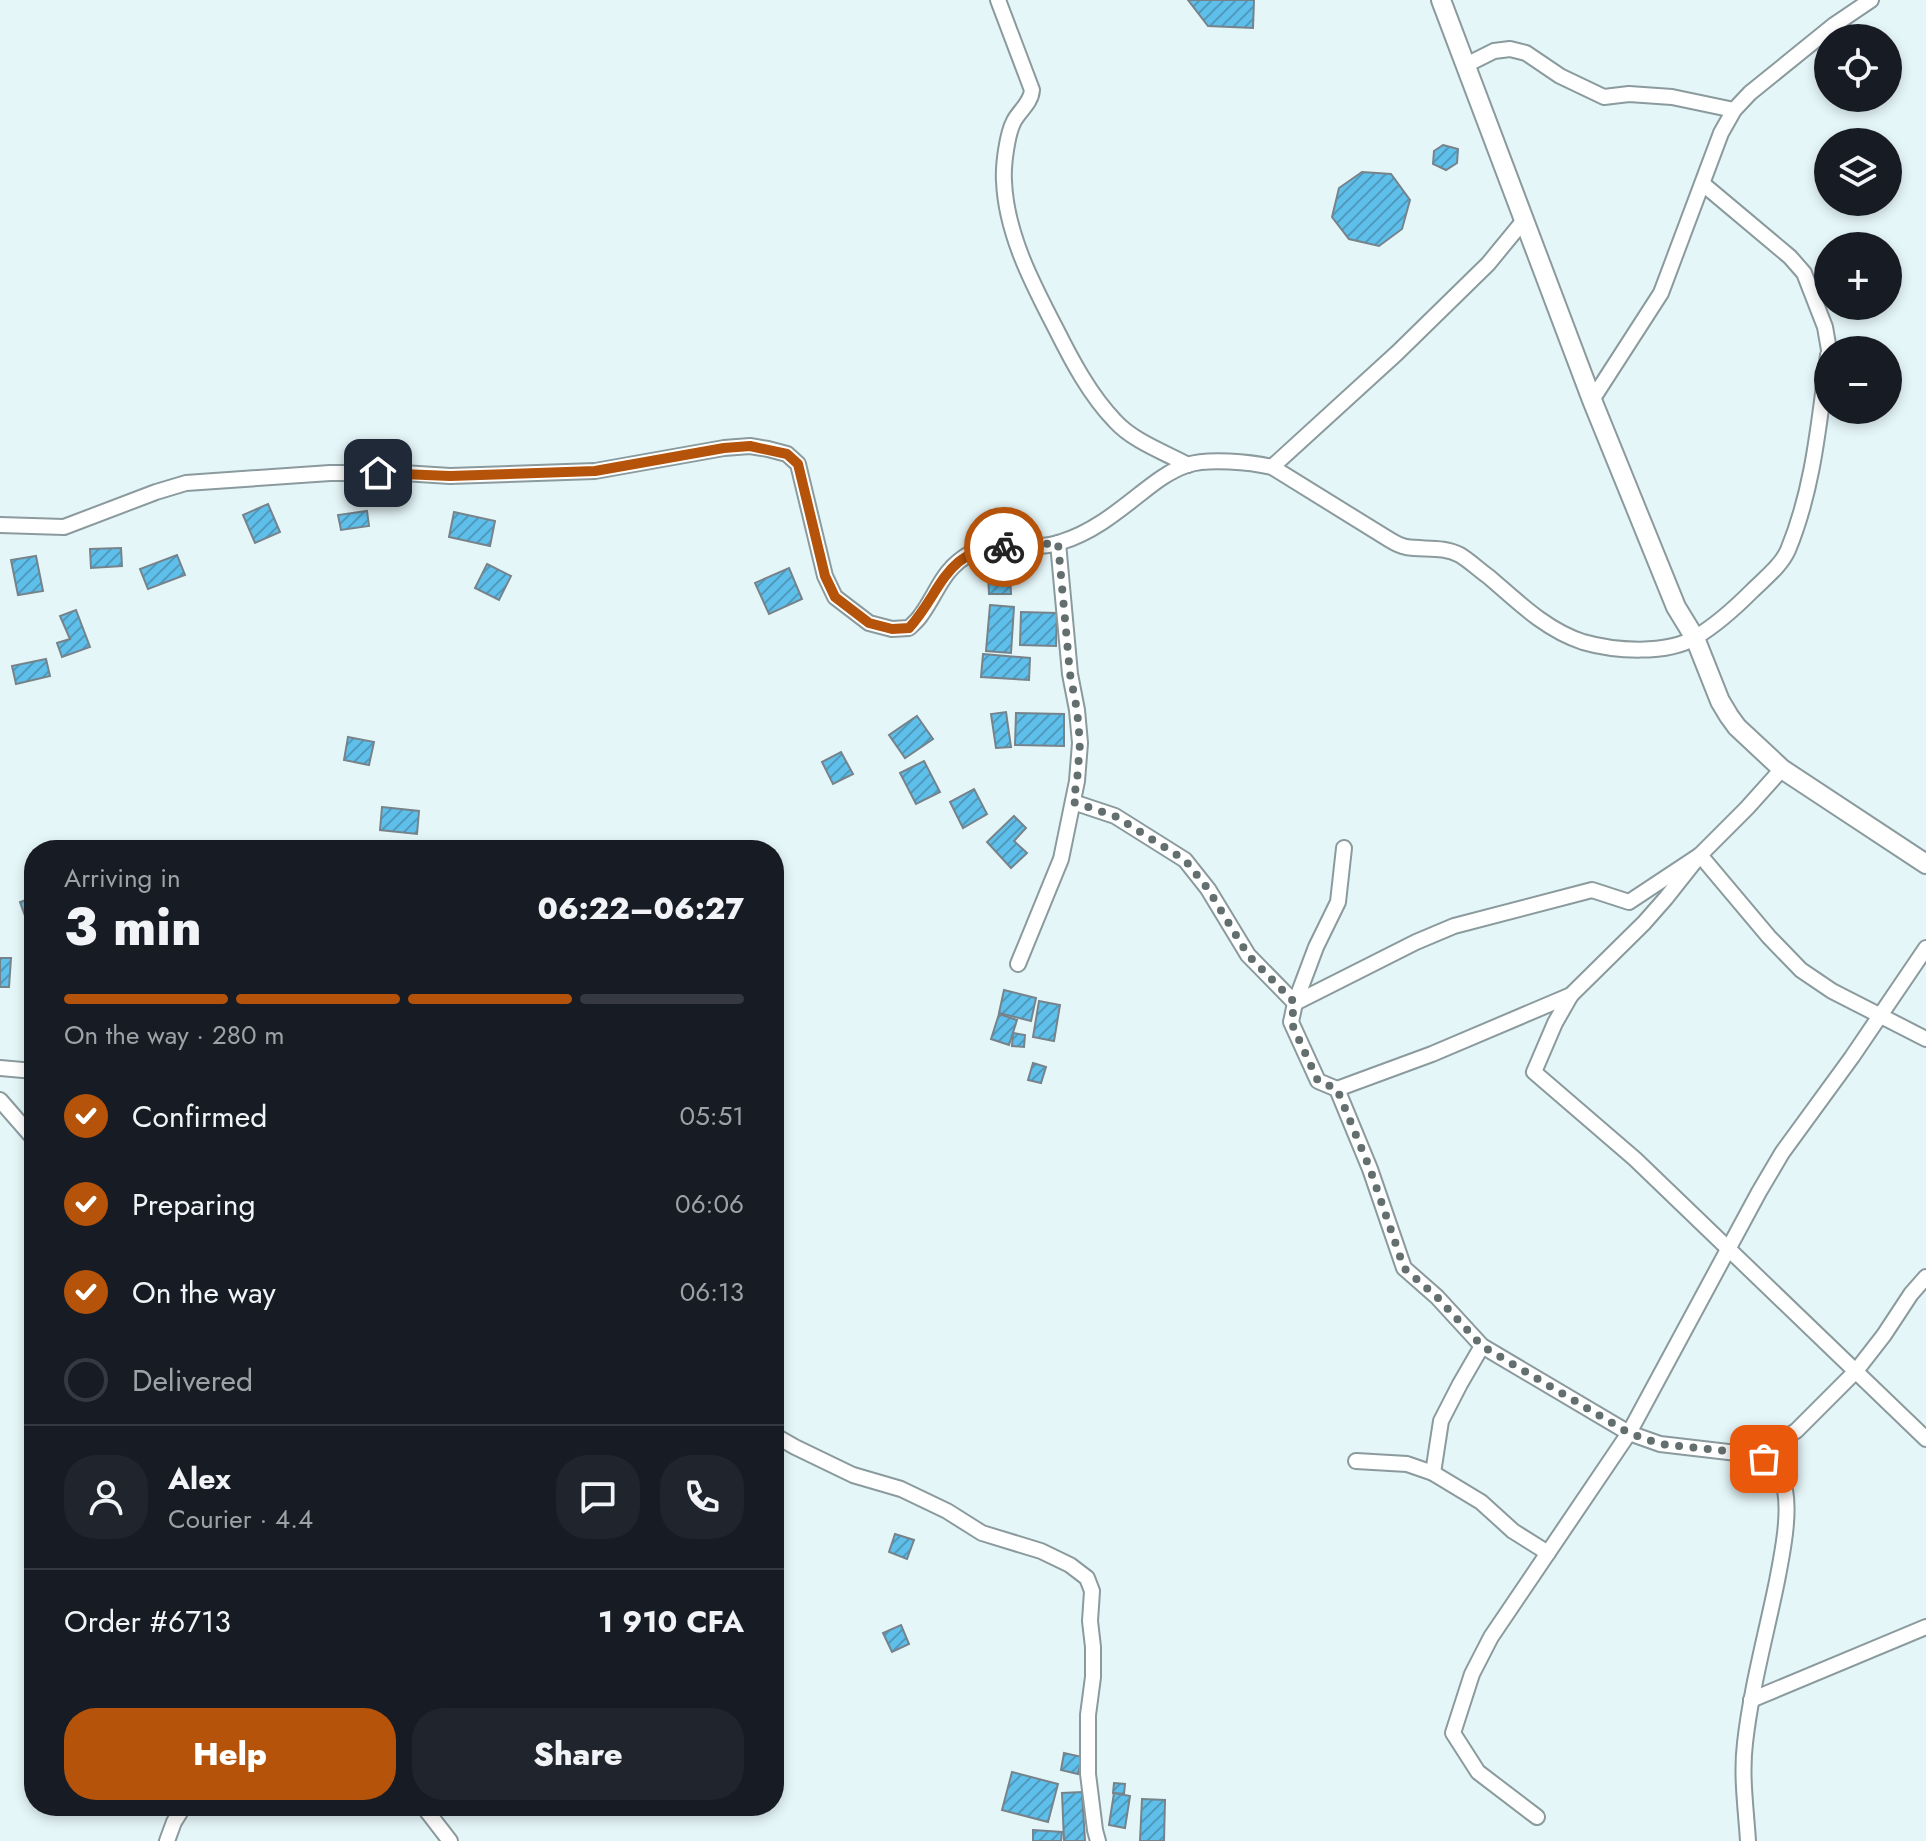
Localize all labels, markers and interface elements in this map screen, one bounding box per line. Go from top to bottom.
map controls [1814,24,1902,424]
button: locate [1814,24,1902,112]
button: layers [1814,128,1902,216]
button: + [1814,232,1902,320]
button: − [1814,336,1902,424]
pin [344,439,412,507]
icon: home [356,451,400,495]
courier [964,507,1044,587]
icon: bike [982,525,1026,569]
text: Arriving in [64,859,181,897]
text: 06:22–06:27 [538,887,744,930]
text: 3 min [64,889,202,965]
text: On the way · 280 m [64,1016,285,1054]
icon: check [64,1094,108,1138]
text: Confirmed [132,1095,267,1138]
text: 05:51 [680,1097,744,1135]
icon: check [64,1182,108,1226]
text: Preparing [132,1183,256,1226]
text: 06:06 [675,1185,744,1223]
icon: check [64,1270,108,1314]
text: On the way [132,1271,276,1314]
text: 06:13 [680,1273,744,1311]
text: Delivered [132,1359,253,1402]
pin [1730,1425,1798,1493]
icon: bag [1742,1437,1786,1481]
button: person [64,1455,148,1539]
button: chat [556,1455,640,1539]
button: phone [660,1455,744,1539]
text: Alex [168,1457,231,1500]
text: Courier · 4.4 [168,1500,313,1538]
text: Order #6713 [64,1600,231,1643]
text: 1 910 CFA [598,1600,744,1643]
button: Help [64,1708,396,1800]
button: Share [412,1708,744,1800]

